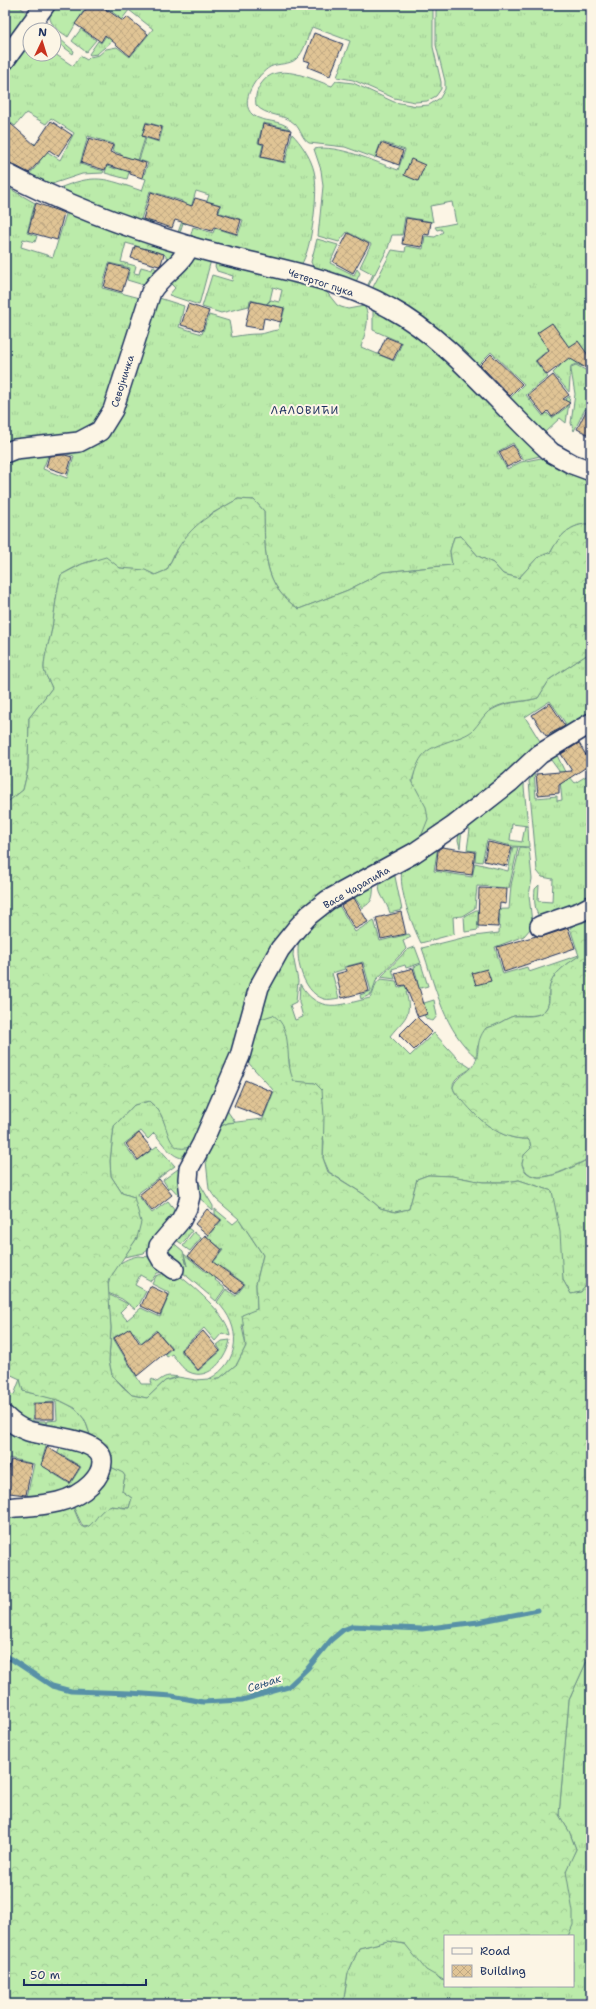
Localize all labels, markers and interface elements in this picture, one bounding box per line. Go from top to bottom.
north arrow [22,22,62,62]
text: N [38,25,48,40]
street label: Четвртог пука [286,266,356,299]
street label: Севојничка [108,353,137,409]
district label: ЛАЛОВИЋИ [271,403,339,418]
street label: Васе Чарапића [321,863,392,912]
water label: Сењак [245,1671,283,1696]
legend [444,1935,574,1987]
text: Road [480,1943,511,1959]
scale bar [24,1961,146,1987]
text: Building [480,1963,526,1979]
text: 50 m [30,1967,60,1983]

